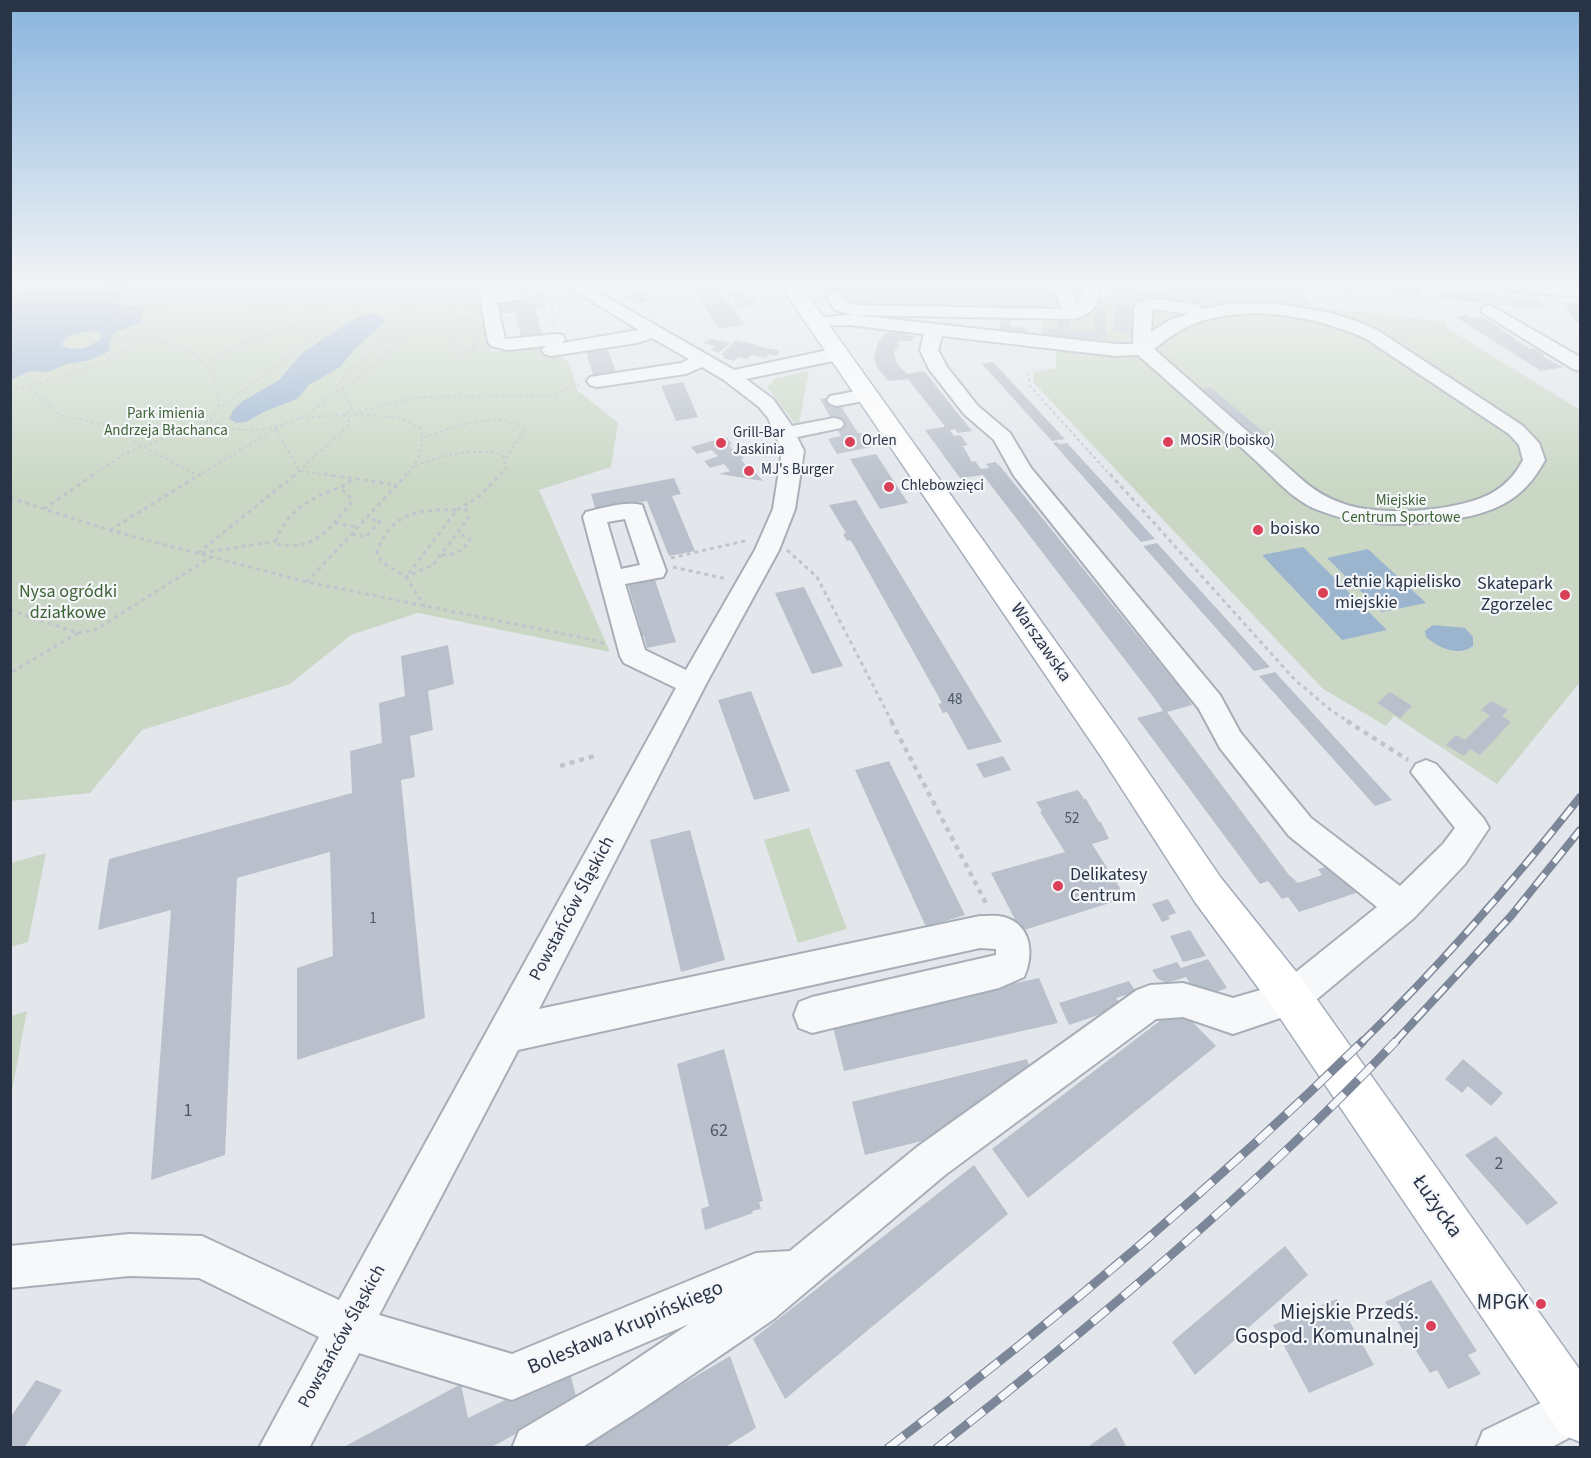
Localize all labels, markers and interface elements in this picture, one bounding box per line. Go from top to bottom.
park label: Park imienia Andrzeja Błachanca [104,406,228,441]
place label: Grill-Bar Jaskinia [733,425,785,460]
place label: Orlen [862,433,897,451]
place label: MOSiR (boisko) [1180,433,1275,451]
marker: Orlen [843,435,857,449]
marker: MOSiR (boisko) [1161,435,1175,449]
marker: Grill-Bar Jaskinia [714,436,728,450]
place label: MJ's Burger [761,462,834,480]
marker: MJ's Burger [742,464,756,478]
place label: Chlebowzięci [901,478,984,496]
marker: Chlebowzięci [882,480,896,494]
park label: Miejskie Centrum Sportowe [1342,493,1460,528]
place label: boisko [1270,519,1320,541]
marker: boisko [1251,523,1265,537]
place label: Letnie kąpielisko miejskie [1335,572,1461,614]
place label: Skatepark Zgorzelec [1477,574,1553,616]
park label: Nysa ogródki działkowe [19,582,117,624]
marker: Letnie kąpielisko miejskie [1316,586,1330,600]
marker: Skatepark Zgorzelec [1558,588,1572,602]
street label: Warszawska [1005,599,1075,687]
house number: 48 [948,692,962,710]
house number: 52 [1065,811,1079,829]
street label: Powstańców Śląskich [526,833,620,985]
place label: Delikatesy Centrum [1070,865,1147,908]
marker: Delikatesy Centrum [1051,879,1065,893]
house number: 1 [369,911,377,929]
house number: 1 [184,1101,192,1123]
house number: 62 [710,1121,728,1143]
house number: 2 [1495,1154,1503,1176]
street label: Łużycka [1405,1171,1467,1243]
street label: Powstańców Śląskich [295,1262,391,1412]
street label: Bolesława Krupińskiego [524,1276,728,1382]
place label: MPGK [1477,1291,1529,1317]
marker: MPGK [1534,1297,1548,1311]
place label: Miejskie Przedś. Gospod. Komunalnej [1235,1301,1419,1351]
marker: Miejskie Przedś. Gospod. Komunalnej [1424,1319,1438,1333]

